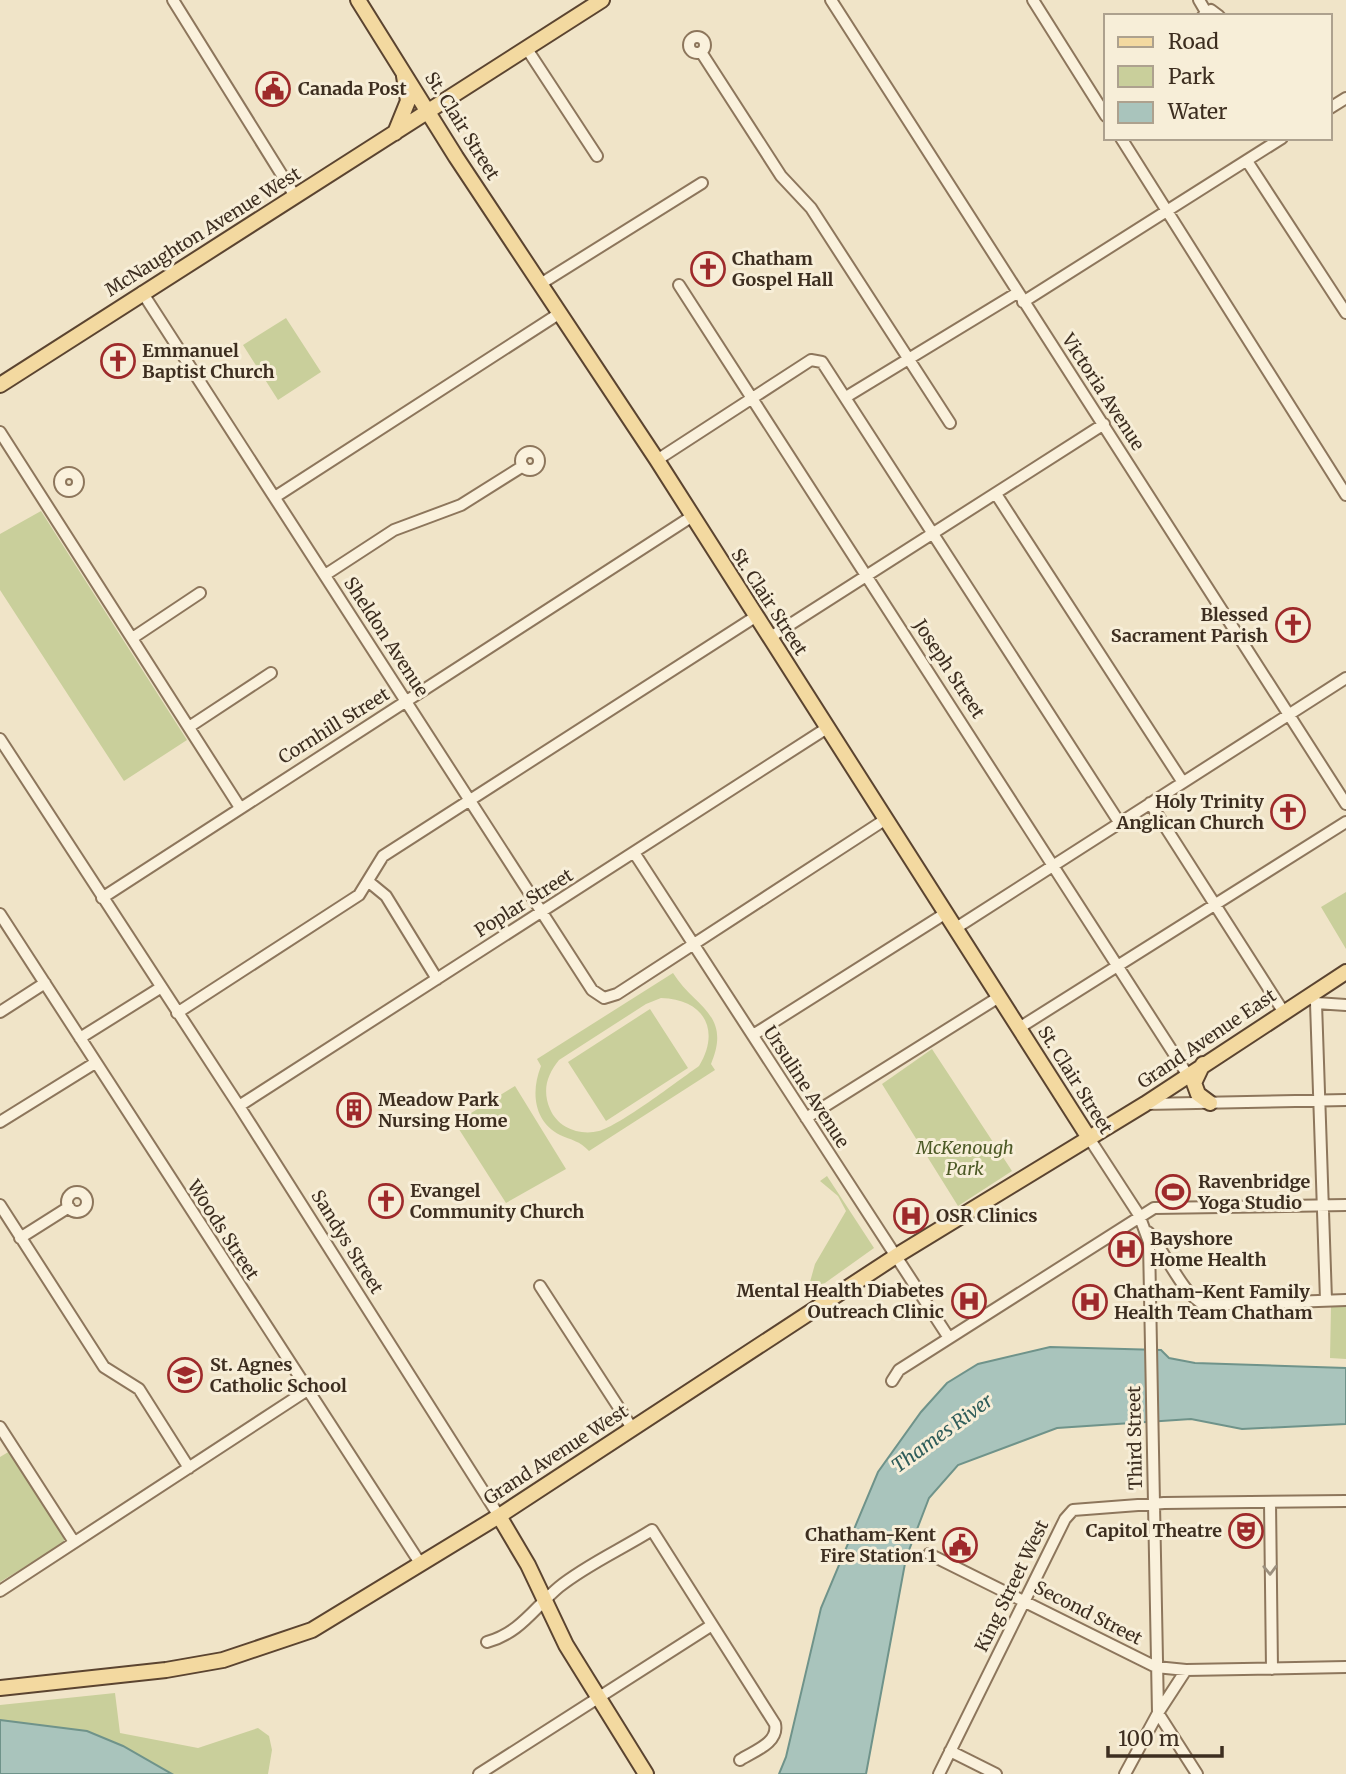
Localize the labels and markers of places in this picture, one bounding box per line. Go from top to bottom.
public building icon: Canada Post [254,70,292,108]
place label: Canada Post [298,77,407,100]
place label: Chatham Gospel Hall [732,247,834,291]
church icon: Chatham Gospel Hall [689,250,727,288]
place label: Emmanuel Baptist Church [142,339,274,383]
church icon: Emmanuel Baptist Church [99,342,137,380]
place label: Blessed Sacrament Parish [1111,603,1268,647]
church icon: Blessed Sacrament Parish [1274,606,1312,644]
place label: Holy Trinity Anglican Church [1115,790,1264,834]
church icon: Holy Trinity Anglican Church [1269,793,1307,831]
place label: Meadow Park Nursing Home [378,1088,508,1132]
building icon: Meadow Park Nursing Home [335,1091,373,1129]
place label: Ravenbridge Yoga Studio [1197,1170,1311,1214]
sports icon: Ravenbridge Yoga Studio [1154,1173,1192,1211]
place label: Evangel Community Church [410,1179,584,1223]
church icon: Evangel Community Church [367,1182,405,1220]
hospital icon: OSR Clinics [892,1197,930,1235]
place label: OSR Clinics [936,1204,1038,1227]
place label: Bayshore Home Health [1150,1227,1266,1271]
hospital icon: Bayshore Home Health [1107,1230,1145,1268]
place label: Mental Health Diabetes Outreach Clinic [736,1279,944,1323]
place label: Chatham-Kent Family Health Team Chatham [1114,1280,1313,1324]
hospital icon: Mental Health Diabetes Outreach Clinic [950,1282,988,1320]
hospital icon: Chatham-Kent Family Health Team Chatham [1071,1283,1109,1321]
place label: St. Agnes Catholic School [210,1353,347,1397]
school or university icon: St. Agnes Catholic School [166,1356,204,1394]
theatre icon: Capitol Theatre [1227,1512,1265,1550]
place label: Capitol Theatre [1086,1519,1222,1542]
place label: Chatham-Kent Fire Station 1 [805,1523,937,1567]
public building icon: Chatham-Kent Fire Station 1 [941,1526,979,1564]

